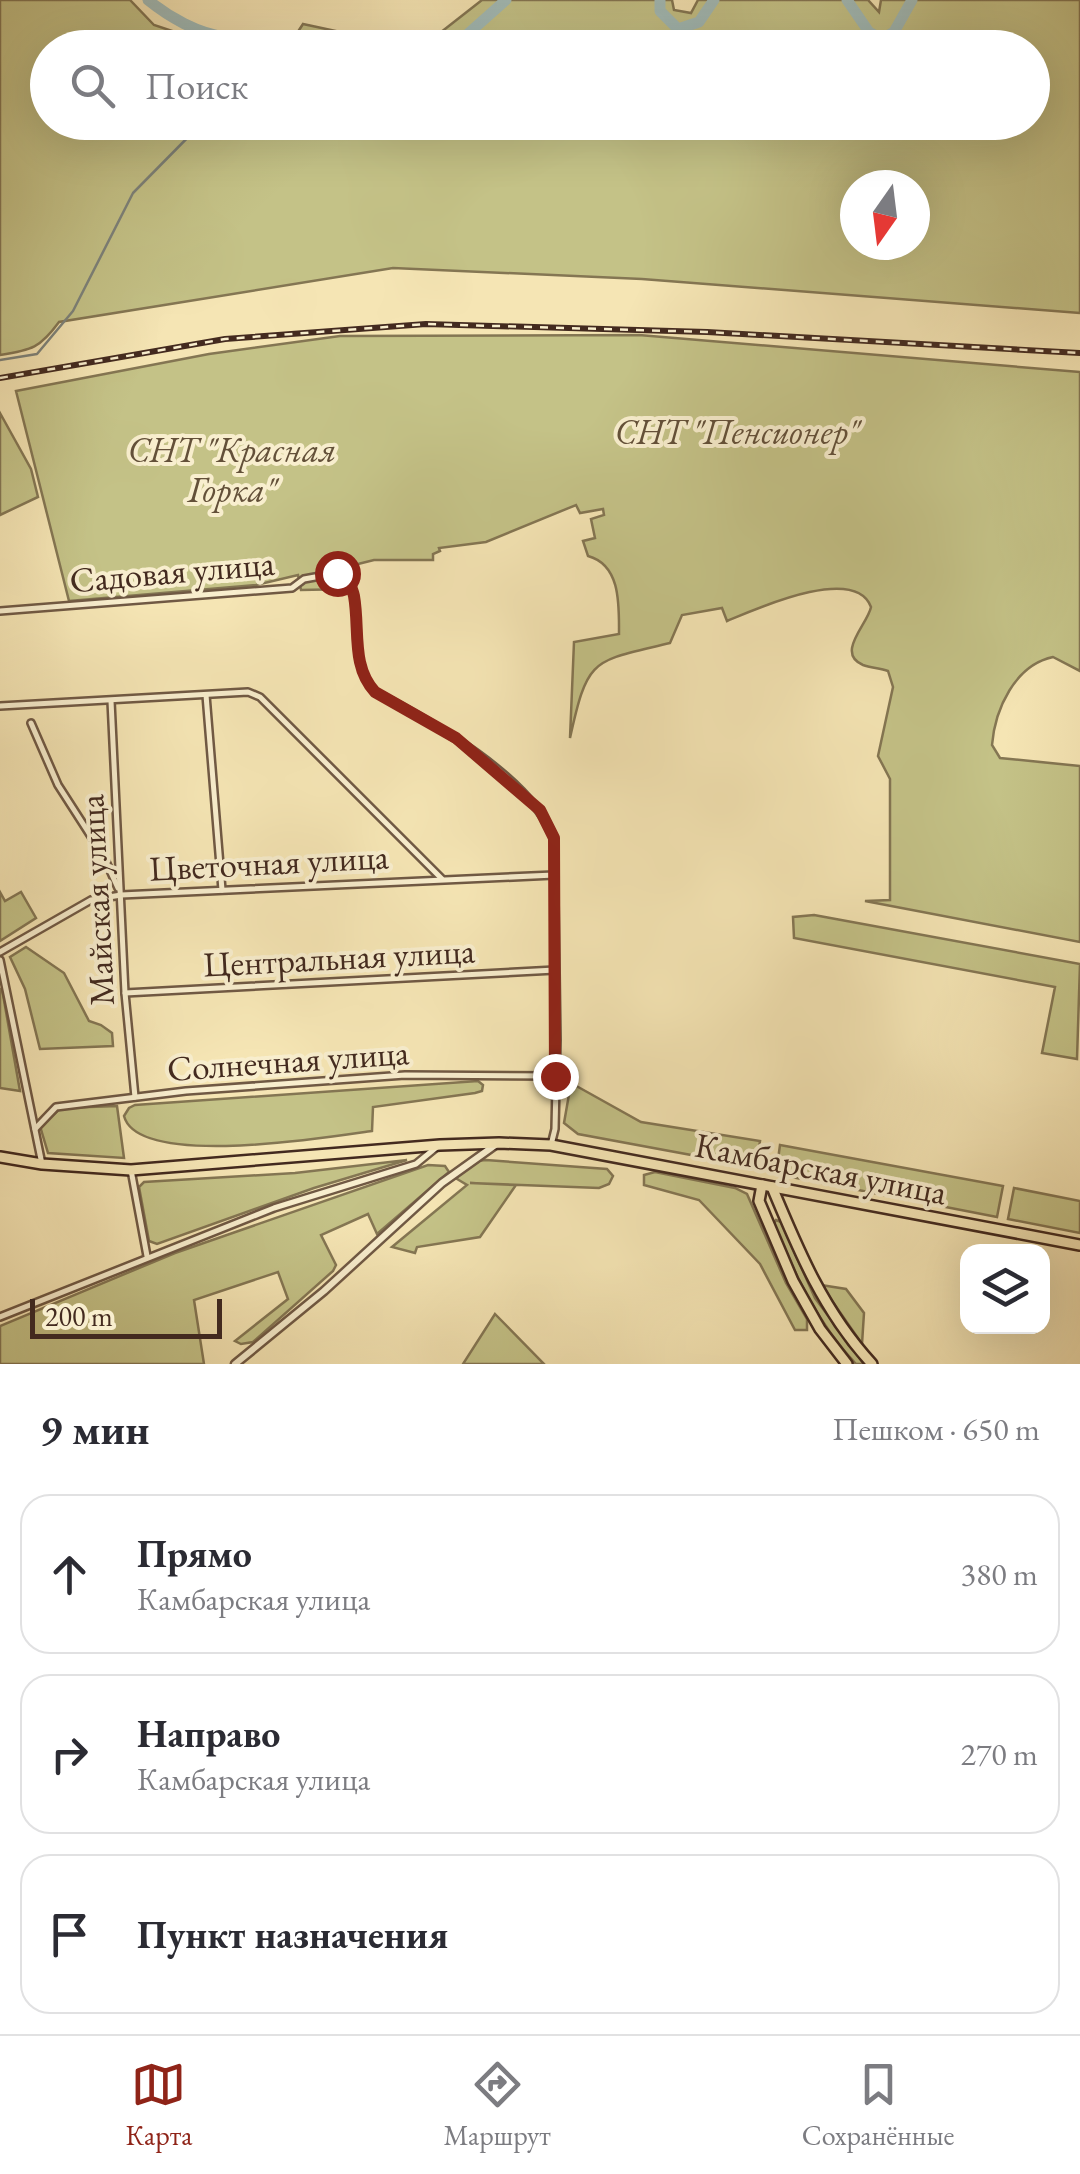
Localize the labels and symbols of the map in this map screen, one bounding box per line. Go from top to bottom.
north arrow [840,170,930,260]
park label: СНТ "Пенсионер" [615,409,863,455]
park label: СНТ "Красная Горка" [128,427,336,513]
street label: Садовая улица [68,540,276,603]
route start [315,551,361,597]
street label: Майская улица [68,793,125,1007]
street label: Цветочная улица [148,833,390,892]
street label: Центральная улица [202,927,476,988]
street label: Солнечная улица [166,1029,411,1092]
route end [533,1054,579,1100]
street label: Камбарская улица [691,1122,951,1215]
scale bar [30,1294,222,1338]

